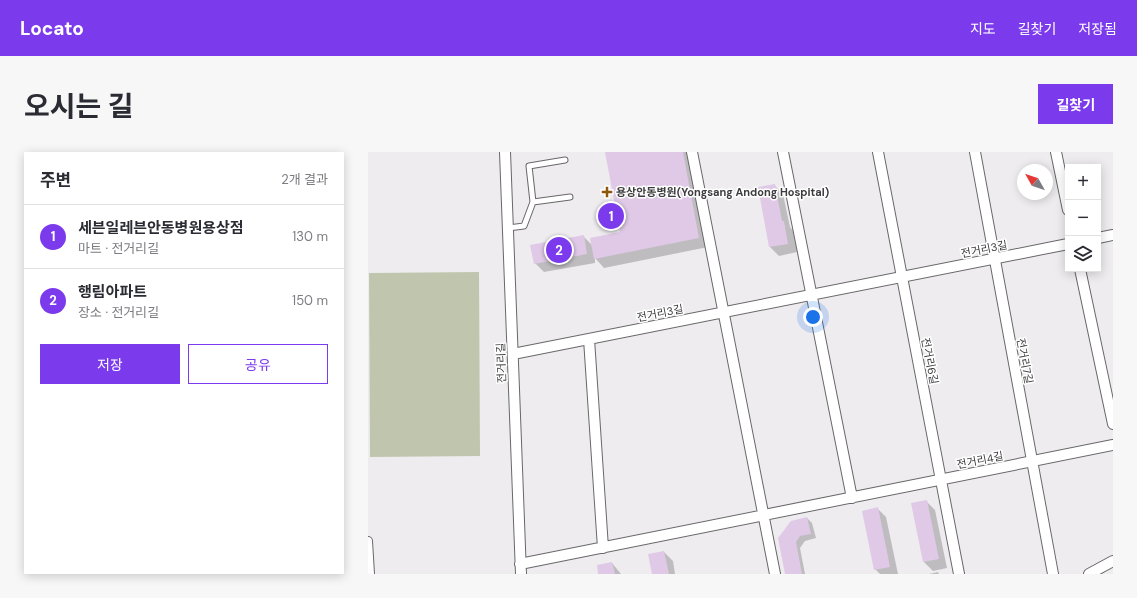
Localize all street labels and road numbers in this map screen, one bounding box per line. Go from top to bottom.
street label: 전거리3길 [960,238,1008,260]
street label: 전거리3길 [636,302,684,324]
street label: 전거리6길 [919,336,941,386]
street label: 전거리7길 [1014,337,1036,385]
street label: 전거리길 [493,343,509,383]
street label: 전거리4길 [956,449,1004,471]

